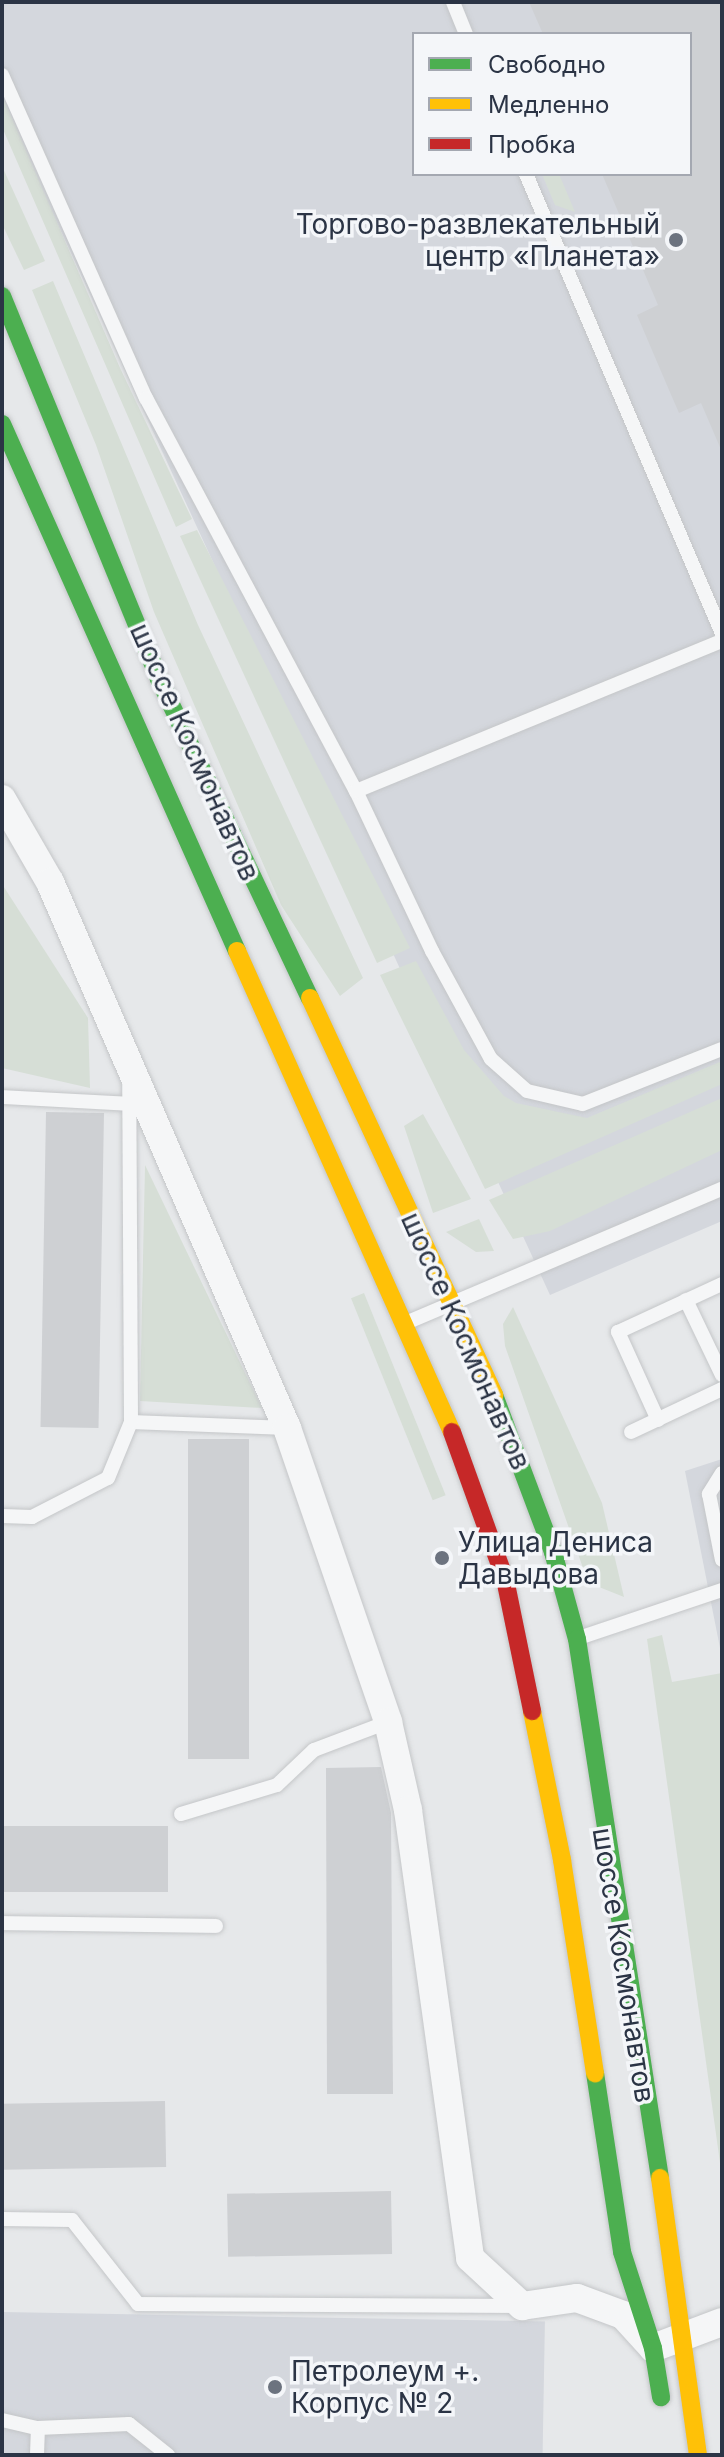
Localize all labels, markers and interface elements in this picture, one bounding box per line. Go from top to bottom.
legend [412,32,692,176]
text: Свободно [488,50,606,79]
text: Медленно [488,90,609,119]
text: Пробка [488,130,576,159]
place label: Торгово-развлекательный центр «Планета» [296,207,660,273]
marker: Торгово-развлекательный центр «Планета» [667,231,685,249]
street label: шоссе Космонавтов [123,618,267,886]
street label: шоссе Космонавтов [394,1207,538,1475]
place label: Улица Дениса Давыдова [458,1525,653,1591]
marker: Улица Дениса Давыдова [433,1549,451,1567]
street label: шоссе Космонавтов [586,1825,662,2105]
place label: Петролеум +. Корпус № 2 [291,2354,479,2420]
marker: Петролеум +. Корпус № 2 [266,2378,284,2396]

